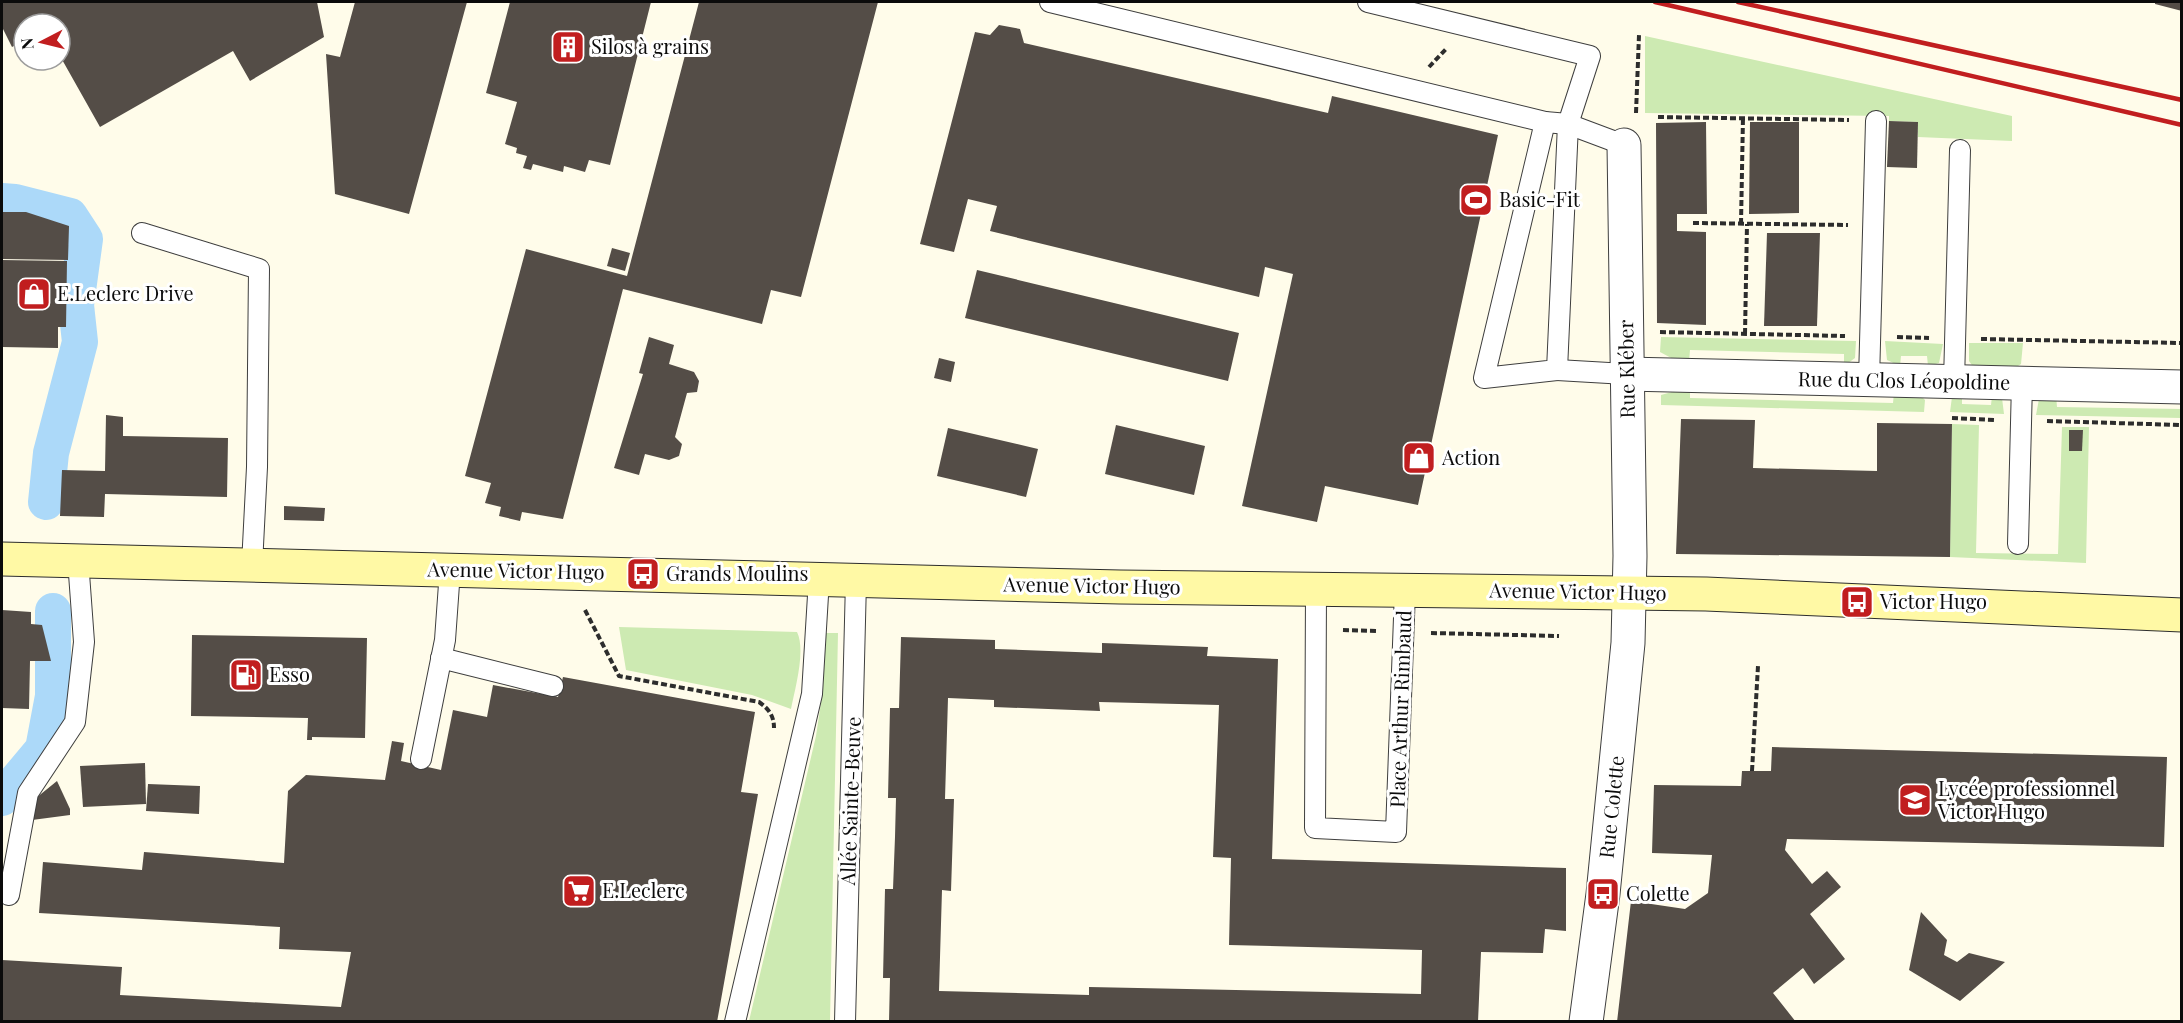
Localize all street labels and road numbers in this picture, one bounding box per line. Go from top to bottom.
street label: Rue Kléber [1611,319,1640,419]
street label: Rue du Clos Léopoldine [1798,364,2010,395]
street label: Avenue Victor Hugo [426,554,605,585]
street label: Avenue Victor Hugo [1002,569,1181,600]
street label: Avenue Victor Hugo [1488,575,1667,606]
street label: Place Arthur Rimbaud [1383,609,1416,808]
street label: Allée Sainte-Beuve [833,716,866,887]
street label: Rue Colette [1592,754,1629,860]

